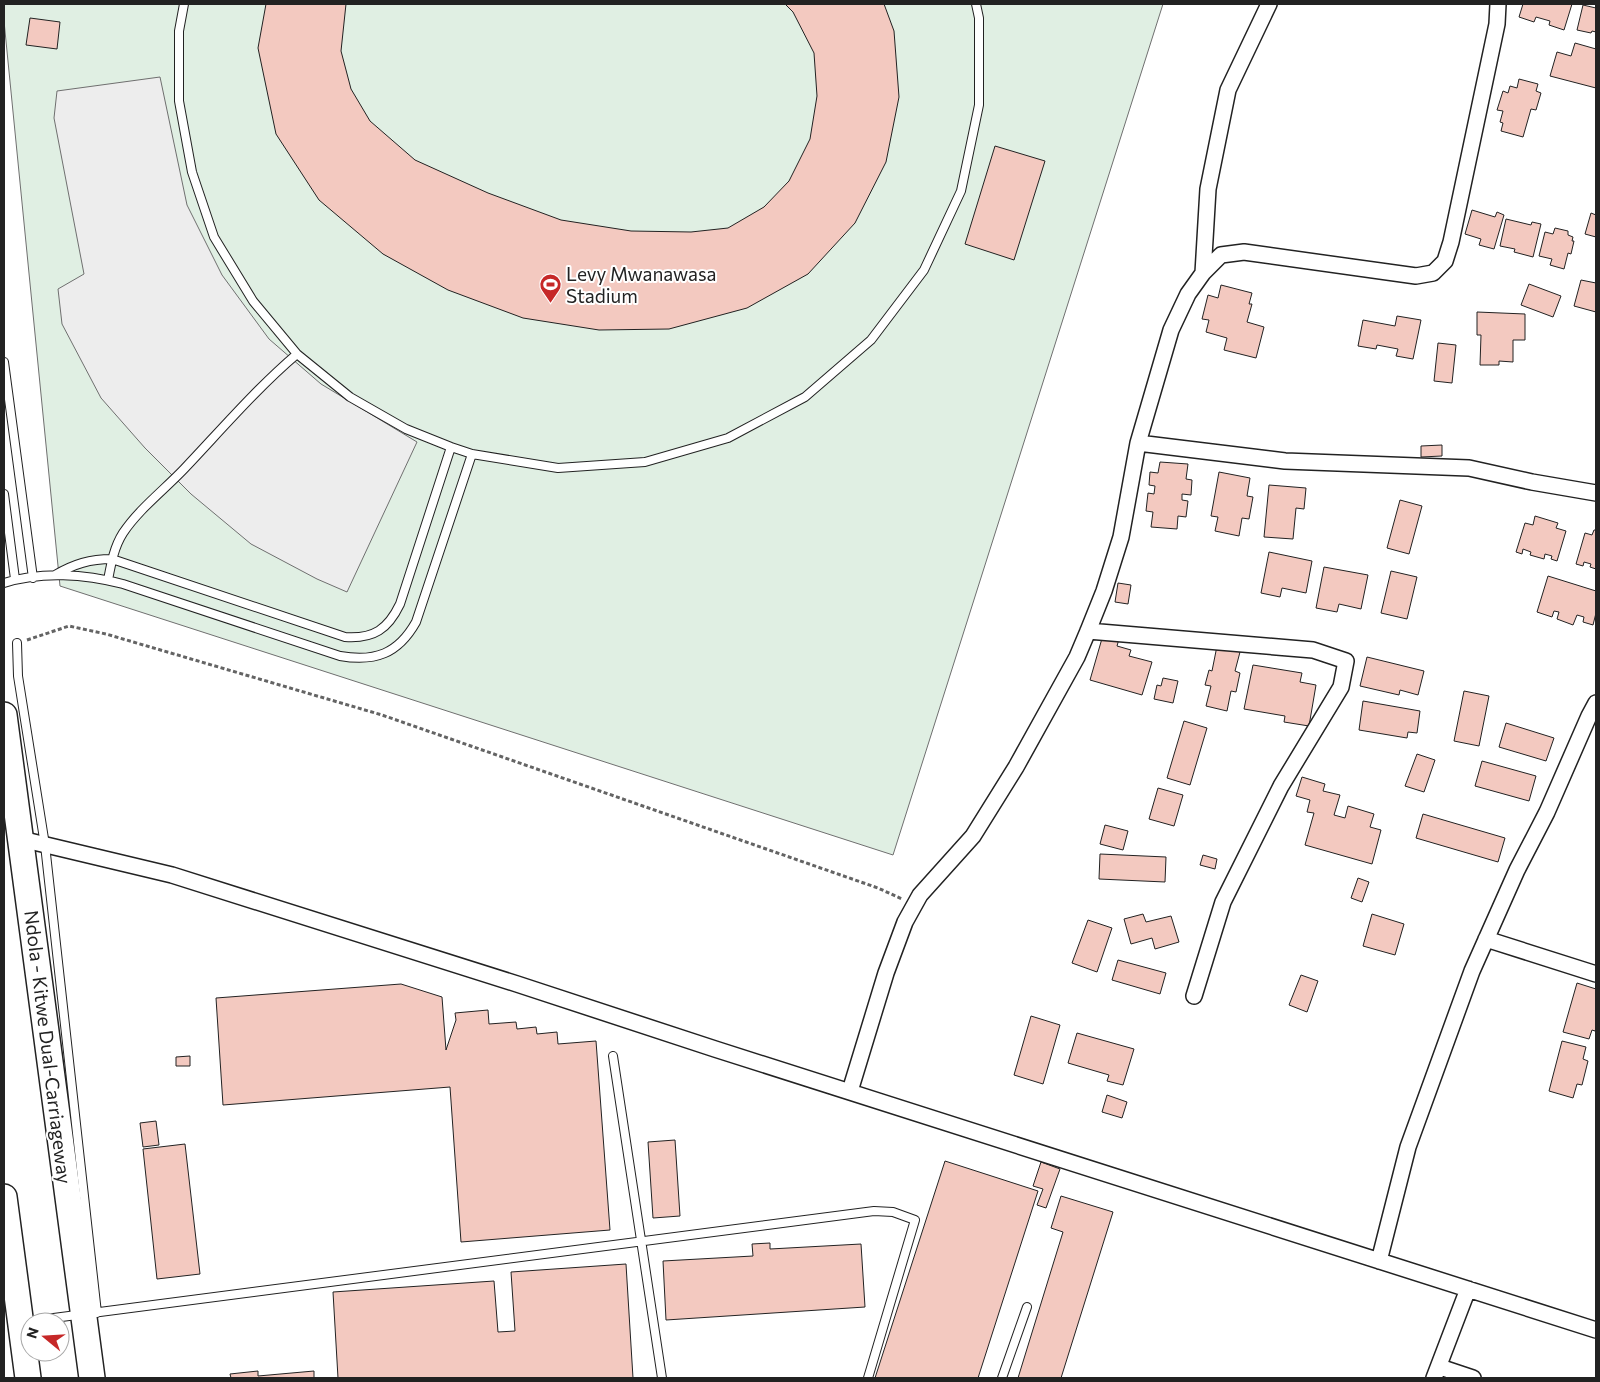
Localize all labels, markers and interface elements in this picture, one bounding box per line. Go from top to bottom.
place label: Levy Mwanawasa Stadium [566,262,717,307]
sports icon: Levy Mwanawasa Stadium [538,273,562,304]
street label: Ndola - Kitwe Dual-Carriageway [20,909,77,1185]
north arrow [20,1312,70,1362]
text: N [22,1325,42,1340]

